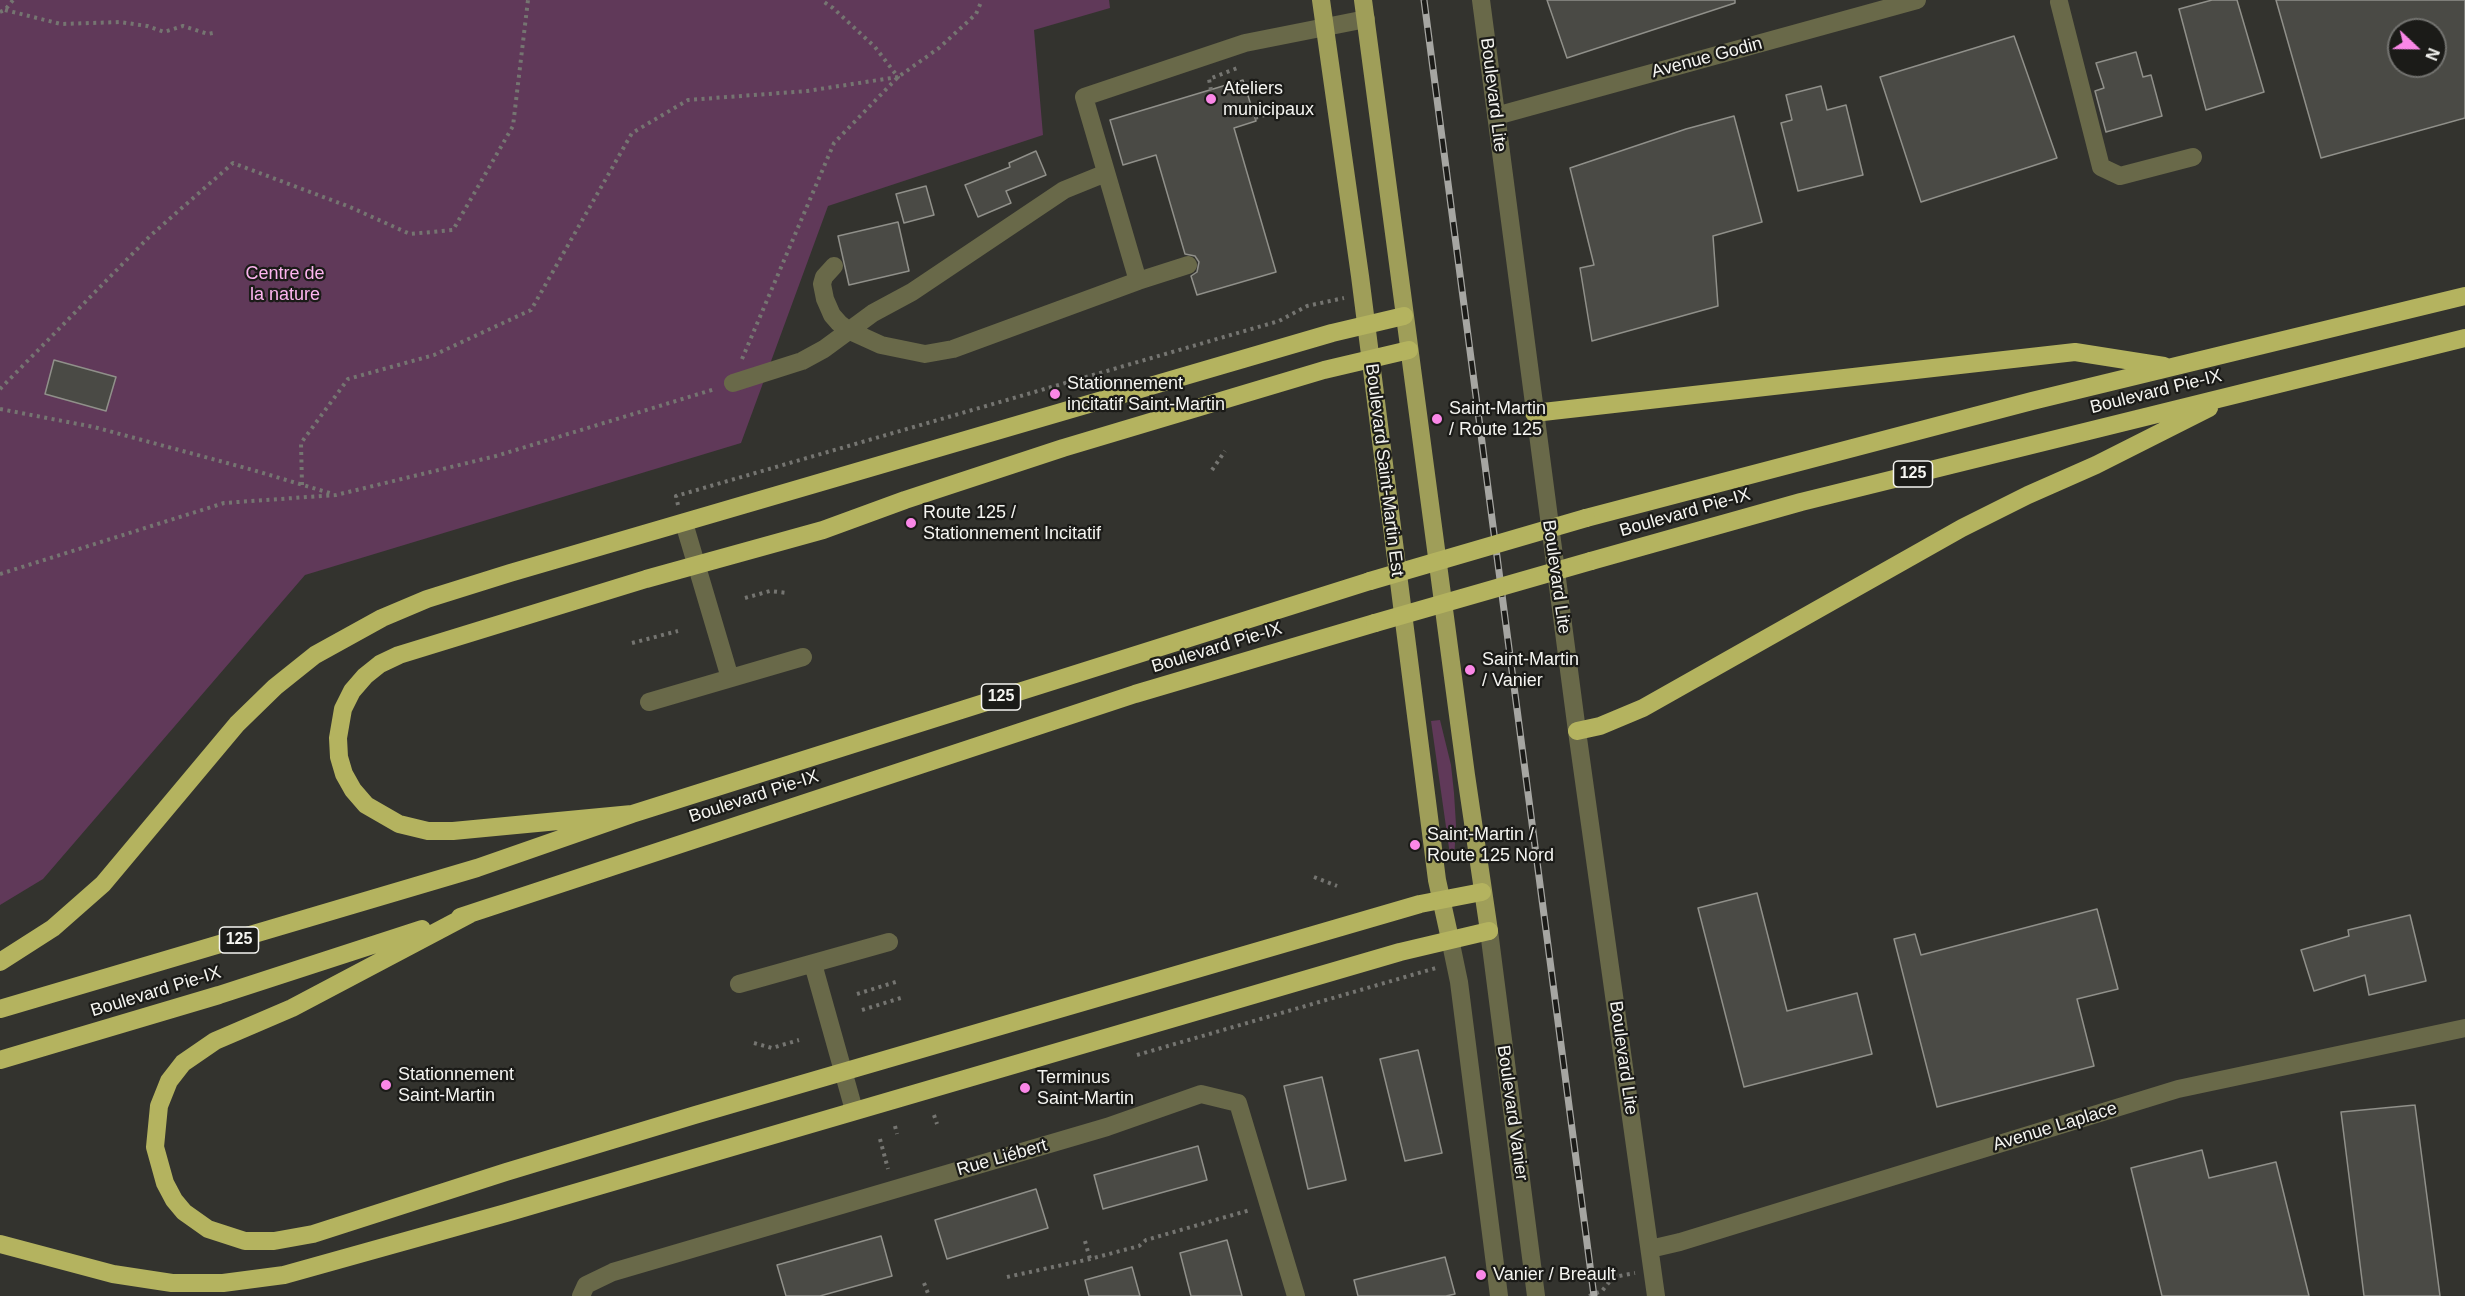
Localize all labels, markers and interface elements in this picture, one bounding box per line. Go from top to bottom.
north arrow [2387,18,2447,78]
street label: Avenue Godin [1649,33,1765,83]
street label: Boulevard Lite [1475,37,1511,153]
text: N [2422,46,2442,63]
place label: Ateliers municipaux [1223,78,1314,121]
marker: Ateliers municipaux [1204,92,1218,106]
park label: Centre de la nature [245,263,325,306]
street label: Boulevard Saint-Martin Est [1360,362,1408,578]
street label: Boulevard Pie-IX [2088,365,2224,419]
place label: Stationnement incitatif Saint-Martin [1067,373,1225,416]
marker: Stationnement incitatif Saint-Martin [1048,387,1062,401]
place label: Saint-Martin / Route 125 [1449,398,1546,440]
marker: Saint-Martin / Route 125 [1430,412,1444,426]
road number: 125 [1894,461,1932,487]
street label: Boulevard Pie-IX [1617,484,1753,542]
place label: Route 125 / Stationnement Incitatif [923,502,1101,544]
marker: Route 125 / Stationnement Incitatif [904,516,918,530]
street label: Boulevard Lite [1537,519,1575,635]
street label: Boulevard Pie-IX [1149,618,1285,678]
place label: Saint-Martin / Vanier [1482,649,1579,692]
marker: Saint-Martin / Vanier [1463,663,1477,677]
road number: 125 [982,684,1020,710]
street label: Boulevard Pie-IX [686,766,822,828]
place label: Saint-Martin / Route 125 Nord [1427,824,1554,866]
marker: Saint-Martin / Route 125 Nord [1408,838,1422,852]
road number: 125 [220,927,258,953]
street label: Boulevard Pie-IX [88,962,224,1022]
street label: Boulevard Lite [1604,1000,1642,1116]
street label: Boulevard Vanier [1492,1044,1532,1182]
place label: Stationnement Saint-Martin [398,1064,514,1106]
place label: Terminus Saint-Martin [1037,1067,1134,1110]
marker: Stationnement Saint-Martin [379,1078,393,1092]
marker: Terminus Saint-Martin [1018,1081,1032,1095]
street label: Avenue Laplace [1990,1098,2120,1156]
street label: Rue Liébert [954,1135,1050,1181]
place label: Vanier / Breault [1493,1264,1616,1286]
marker: Vanier / Breault [1474,1268,1488,1282]

